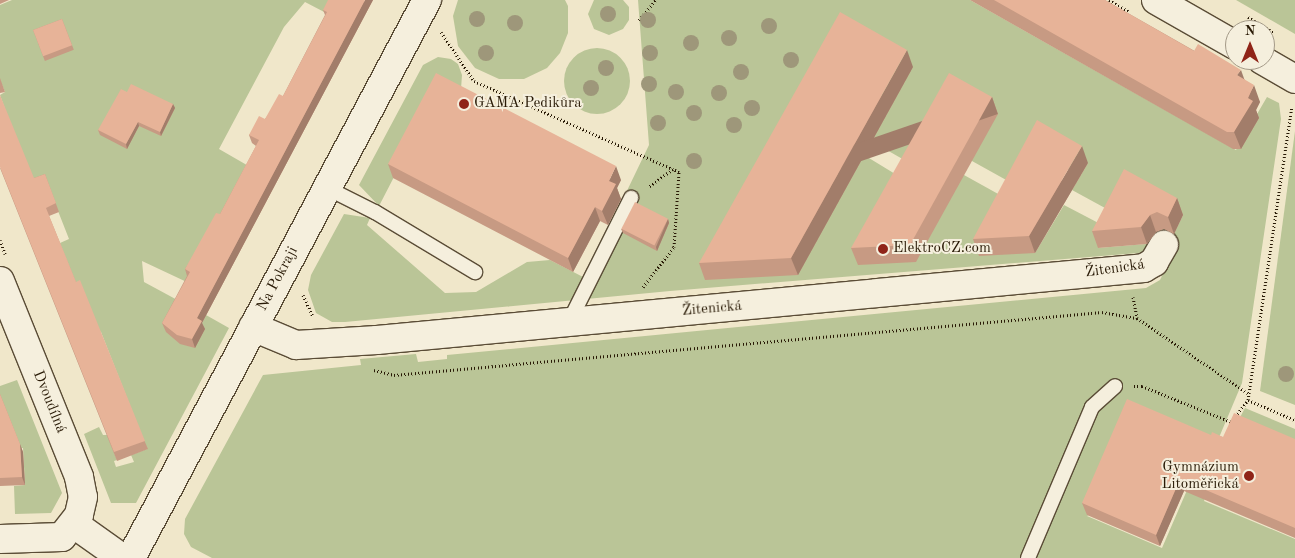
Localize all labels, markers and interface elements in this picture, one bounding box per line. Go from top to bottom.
north arrow [1225,20,1275,70]
text: N [1245,24,1255,38]
place label: GAMA Pedikůra [474,95,582,113]
marker: GAMA Pedikůra [458,98,470,110]
place label: ElektroCZ.com [893,240,991,258]
marker: ElektroCZ.com [877,243,889,255]
street label: Na Pokraji [254,244,302,314]
street label: Žitenická [1084,256,1146,282]
street label: Žitenická [681,297,743,321]
street label: Dvoudílná [28,368,70,436]
place label: Gymnázium Litoměřická [1161,458,1239,493]
marker: Gymnázium Litoměřická [1243,470,1255,482]

